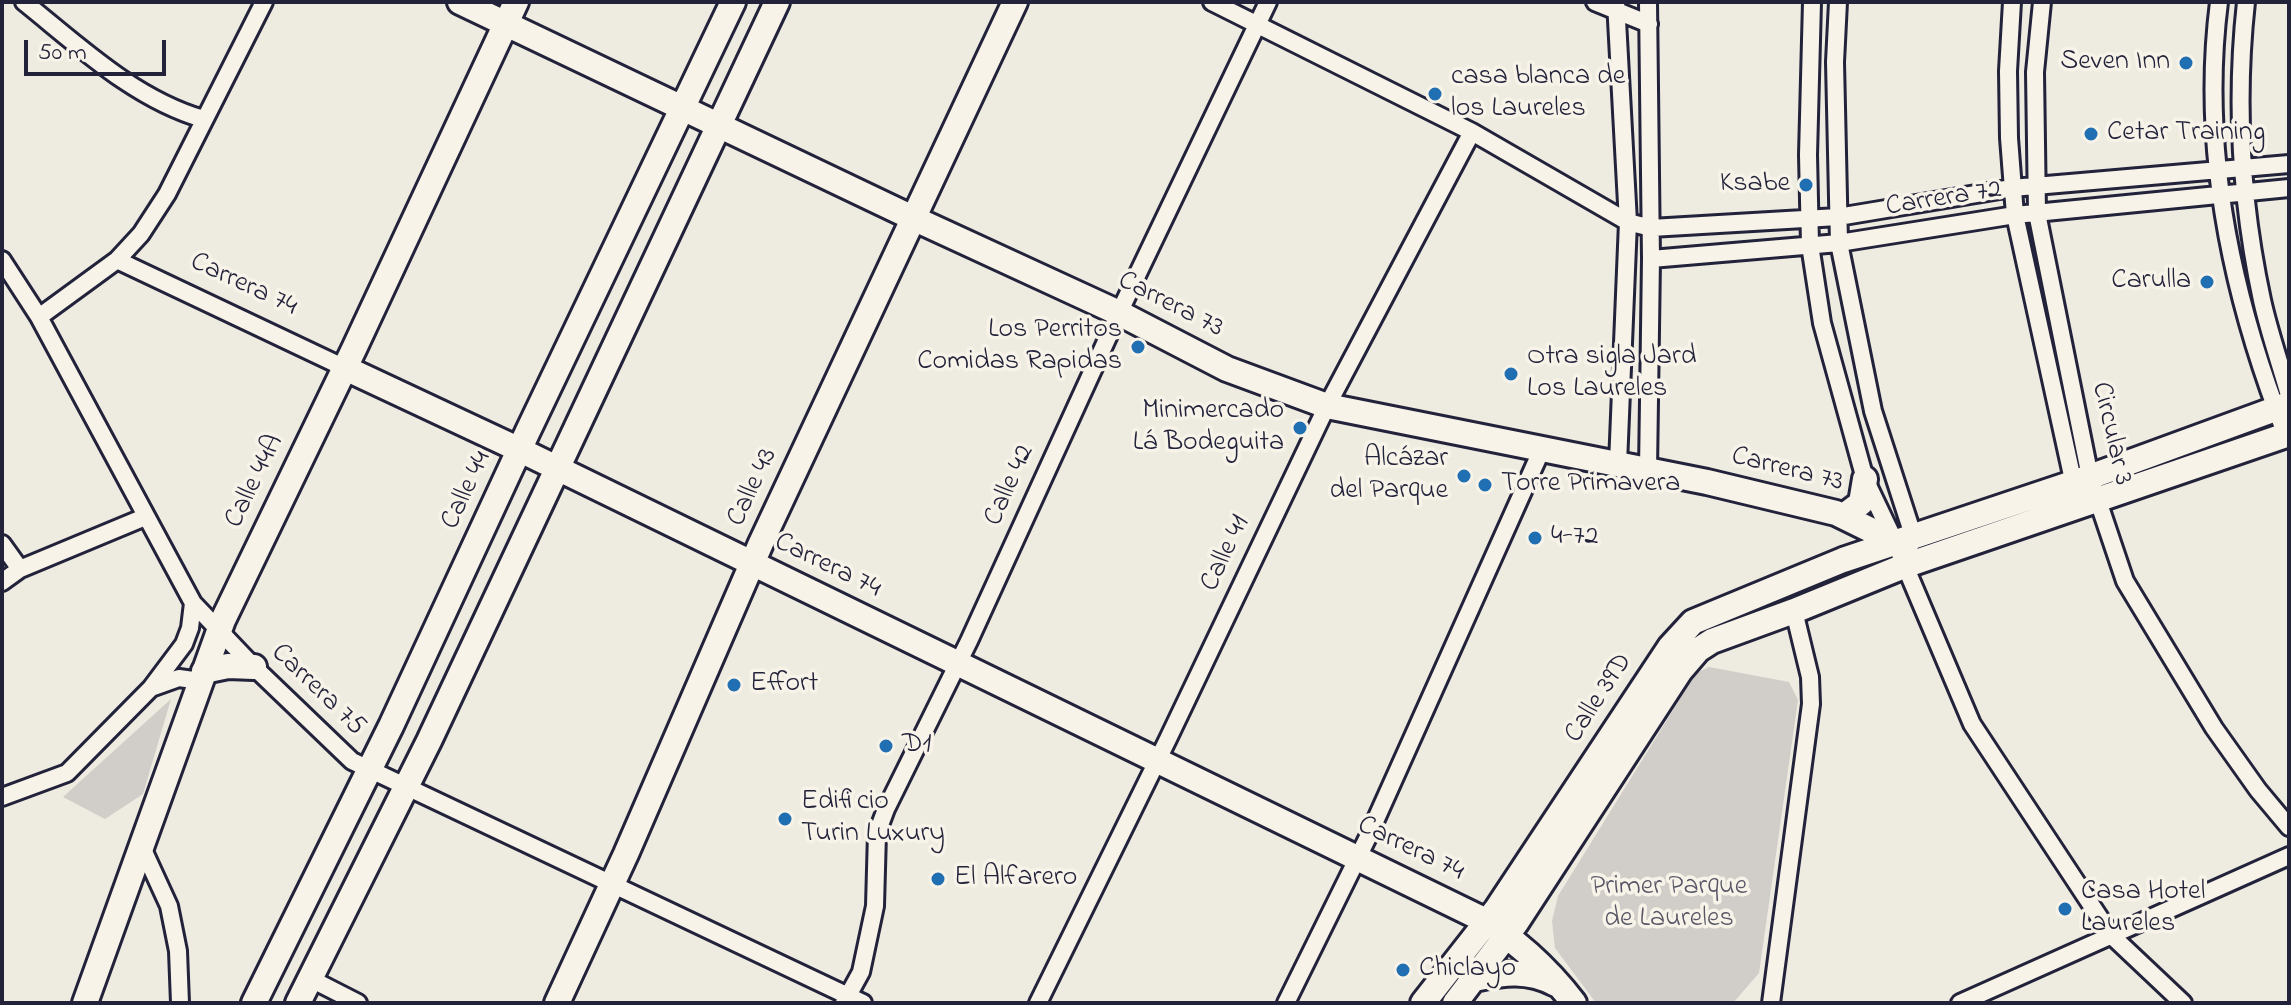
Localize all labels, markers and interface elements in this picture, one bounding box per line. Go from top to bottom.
scale bar [28,24,170,74]
text: 50 m [38,36,87,71]
place label: Seven Inn [2060,46,2170,80]
marker: Seven Inn [2177,54,2195,72]
place label: casa blanca de los Laureles [1451,61,1625,127]
marker: casa blanca de los Laureles [1426,85,1444,103]
place label: Cetar Training [2107,117,2265,151]
marker: Cetar Training [2082,125,2100,143]
place label: Ksabe [1720,168,1790,202]
street label: Carrera 72 [1884,174,2004,226]
marker: Ksabe [1797,176,1815,194]
street label: Carrera 74 [184,247,302,325]
street label: Carrera 73 [1111,265,1229,347]
place label: Carulla [2111,265,2191,299]
marker: Carulla [2198,273,2216,291]
place label: Los Perritos Comidas Rapidas [917,314,1122,380]
marker: Los Perritos Comidas Rapidas [1129,338,1147,356]
place label: Otra sigla Jard Los Laureles [1527,341,1696,407]
marker: Otra sigla Jard Los Laureles [1502,365,1520,383]
street label: Circular 3 [2082,379,2138,489]
place label: Minimercado Lá Bodeguita [1133,395,1284,461]
marker: Minimercado Lá Bodeguita [1291,419,1309,437]
street label: Calle 44A [219,430,293,534]
street label: Calle 42 [978,440,1044,532]
street label: Carrera 73 [1727,441,1847,501]
street label: Calle 43 [721,443,787,533]
place label: Alcázar del Parque [1330,443,1448,509]
street label: Calle 44 [435,447,501,535]
marker: Alcázar del Parque [1455,467,1473,485]
place label: Torre Primavera [1501,468,1680,502]
marker: Torre Primavera [1476,476,1494,494]
street label: Calle 41 [1195,511,1259,597]
place label: 4-72 [1551,521,1598,555]
street label: Carrera 74 [768,527,886,607]
marker: 4-72 [1526,529,1544,547]
street label: Carrera 75 [263,638,371,744]
street label: Calle 39D [1559,648,1641,750]
place label: Effort [750,668,818,702]
marker: Effort [725,676,743,694]
place label: D1 [902,729,931,763]
marker: D1 [877,737,895,755]
place label: Edificio Turin Luxury [801,786,945,852]
marker: Edificio Turin Luxury [776,810,794,828]
street label: Carrera 74 [1351,810,1469,890]
place label: El Alfarero [954,862,1077,896]
marker: El Alfarero [929,870,947,888]
park label: Primer Parque de Laureles [1591,871,1747,937]
place label: Casa Hotel Laureles [2081,876,2205,942]
marker: Casa Hotel Laureles [2056,900,2074,918]
place label: Chiclayo [1419,953,1516,987]
marker: Chiclayo [1394,961,1412,979]

